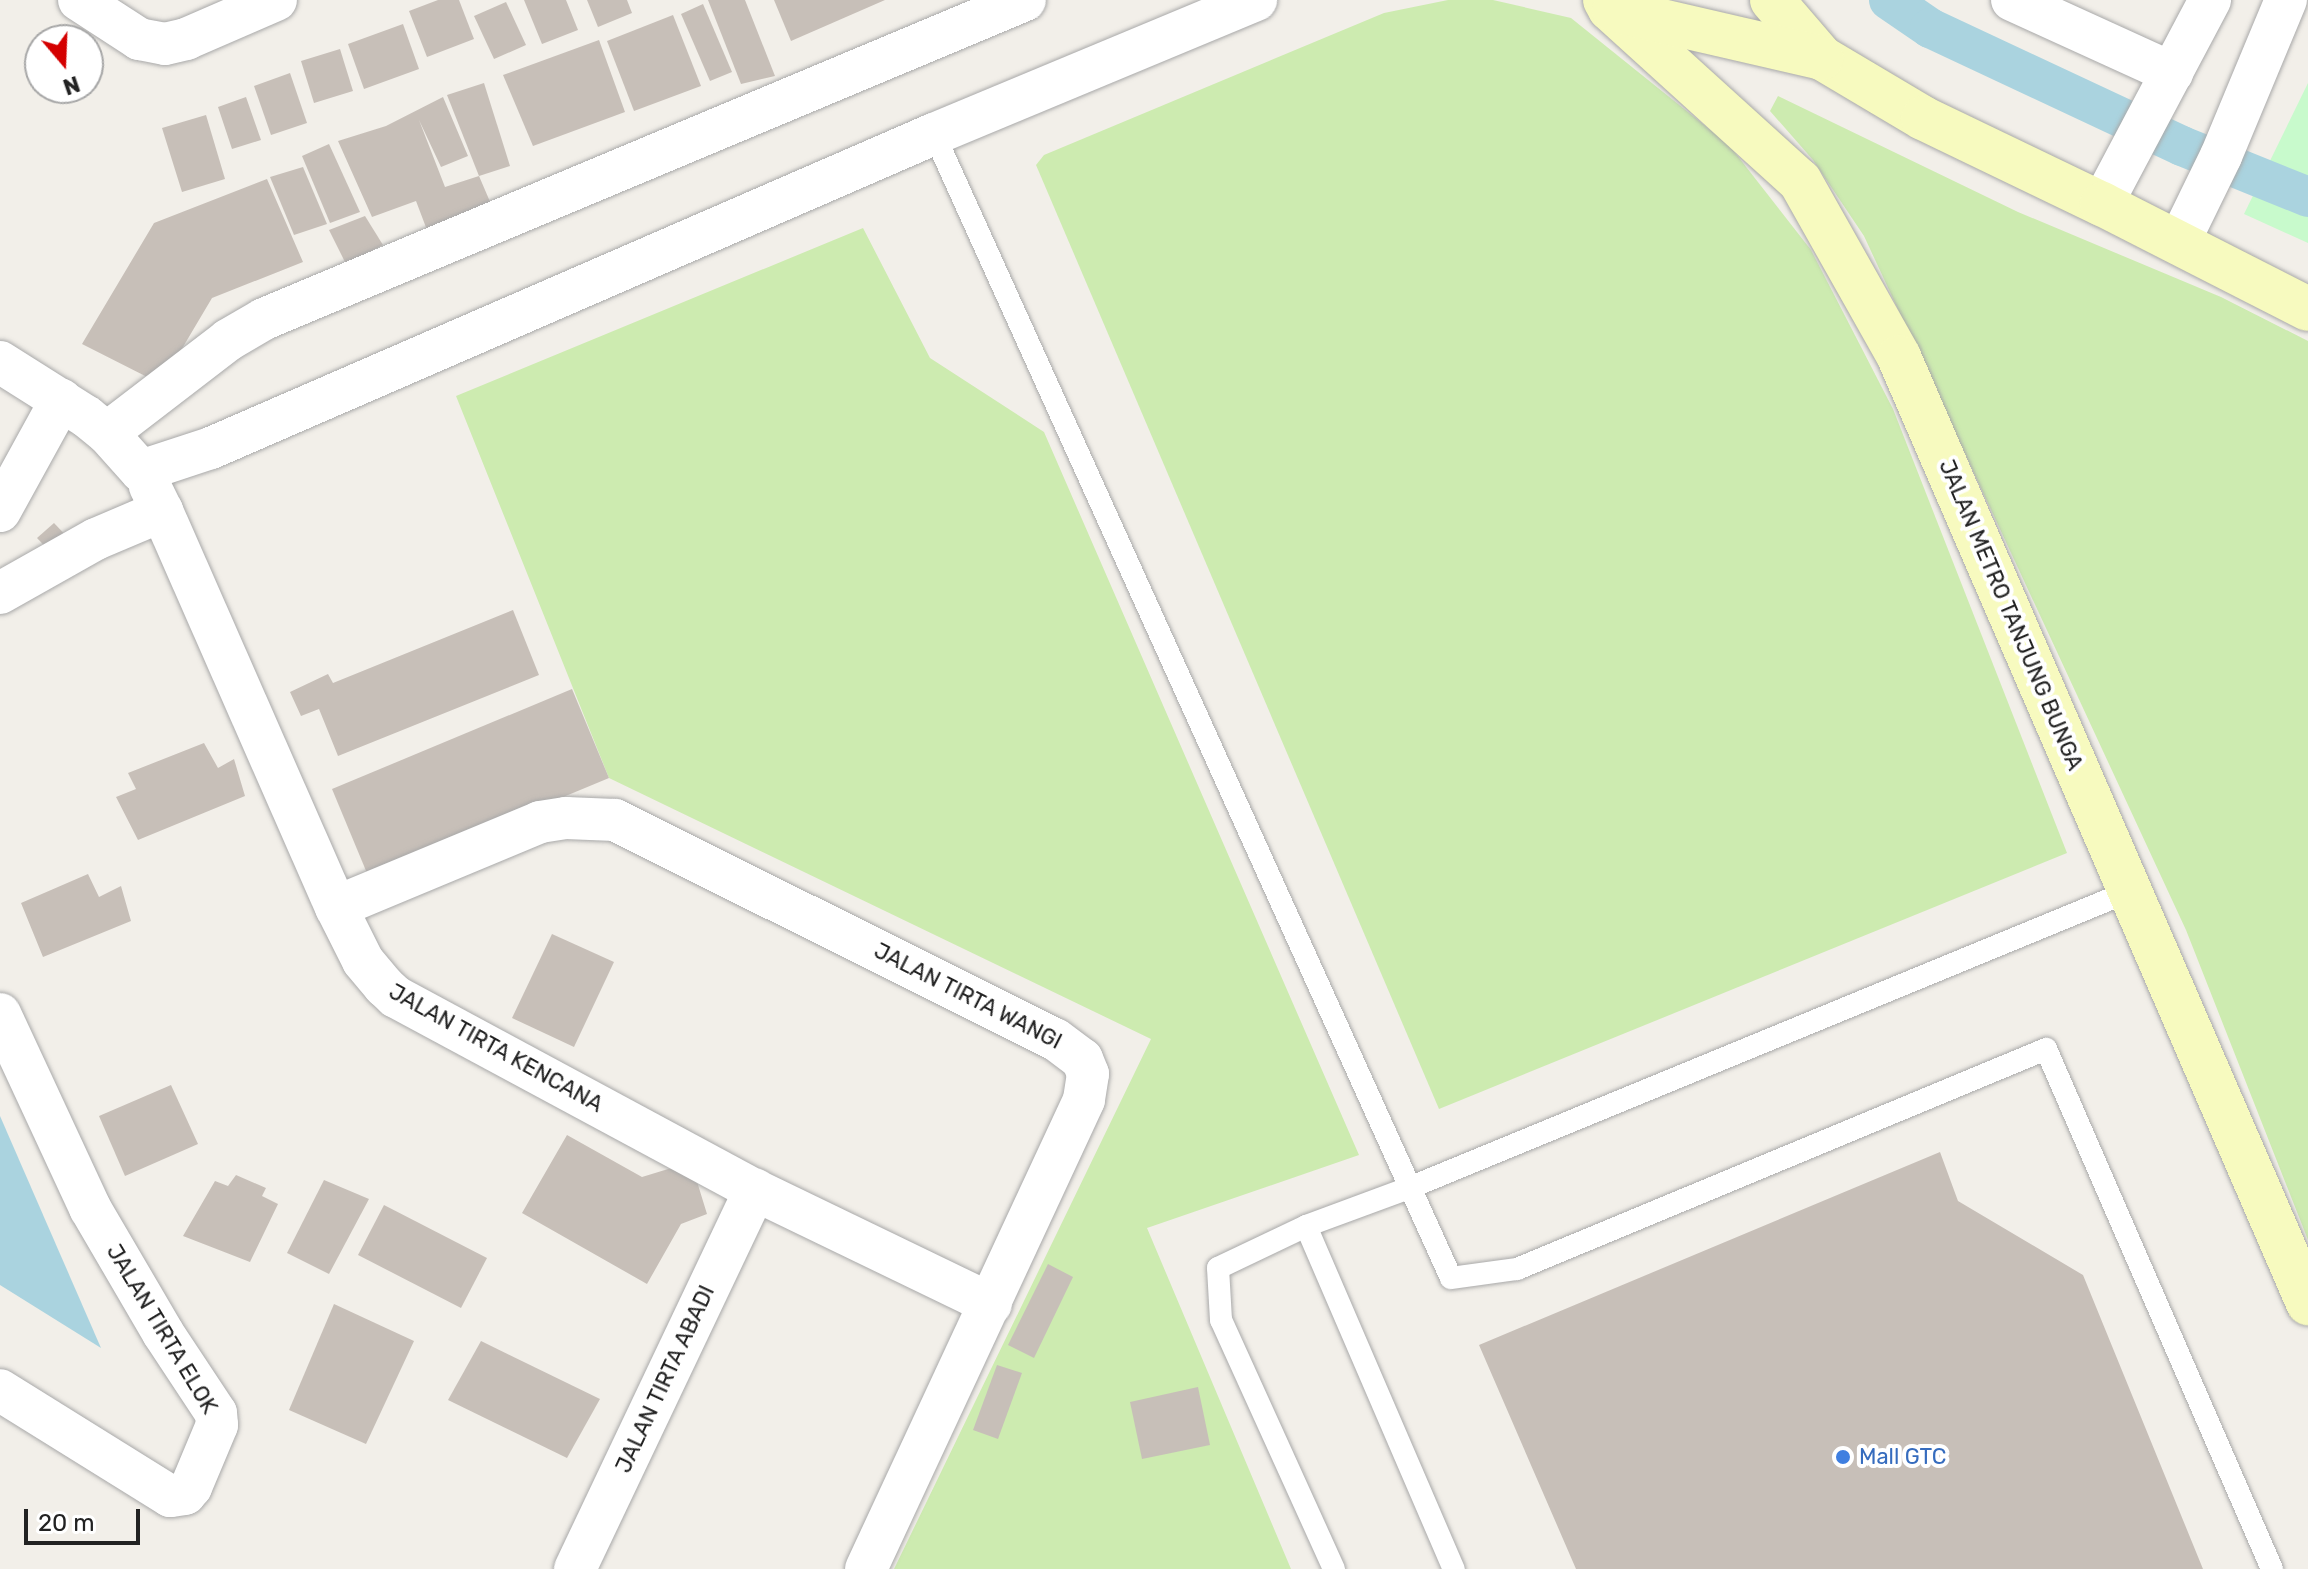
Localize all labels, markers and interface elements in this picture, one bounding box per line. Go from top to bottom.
north arrow [24,24,104,104]
text: N [59,70,83,101]
street label: JALAN METRO TANJUNG BUNGA [1933,455,2089,775]
street label: JALAN TIRTA WANGI [869,937,1067,1055]
street label: JALAN TIRTA KENCANA [384,978,608,1118]
street label: JALAN TIRTA ELOK [101,1239,223,1419]
street label: JALAN TIRTA ABADI [610,1280,720,1478]
place label: Mall GTC [1859,1444,1947,1470]
marker: Mall GTC [1834,1448,1852,1466]
scale bar [28,1493,144,1543]
text: 20 m [38,1509,95,1537]

